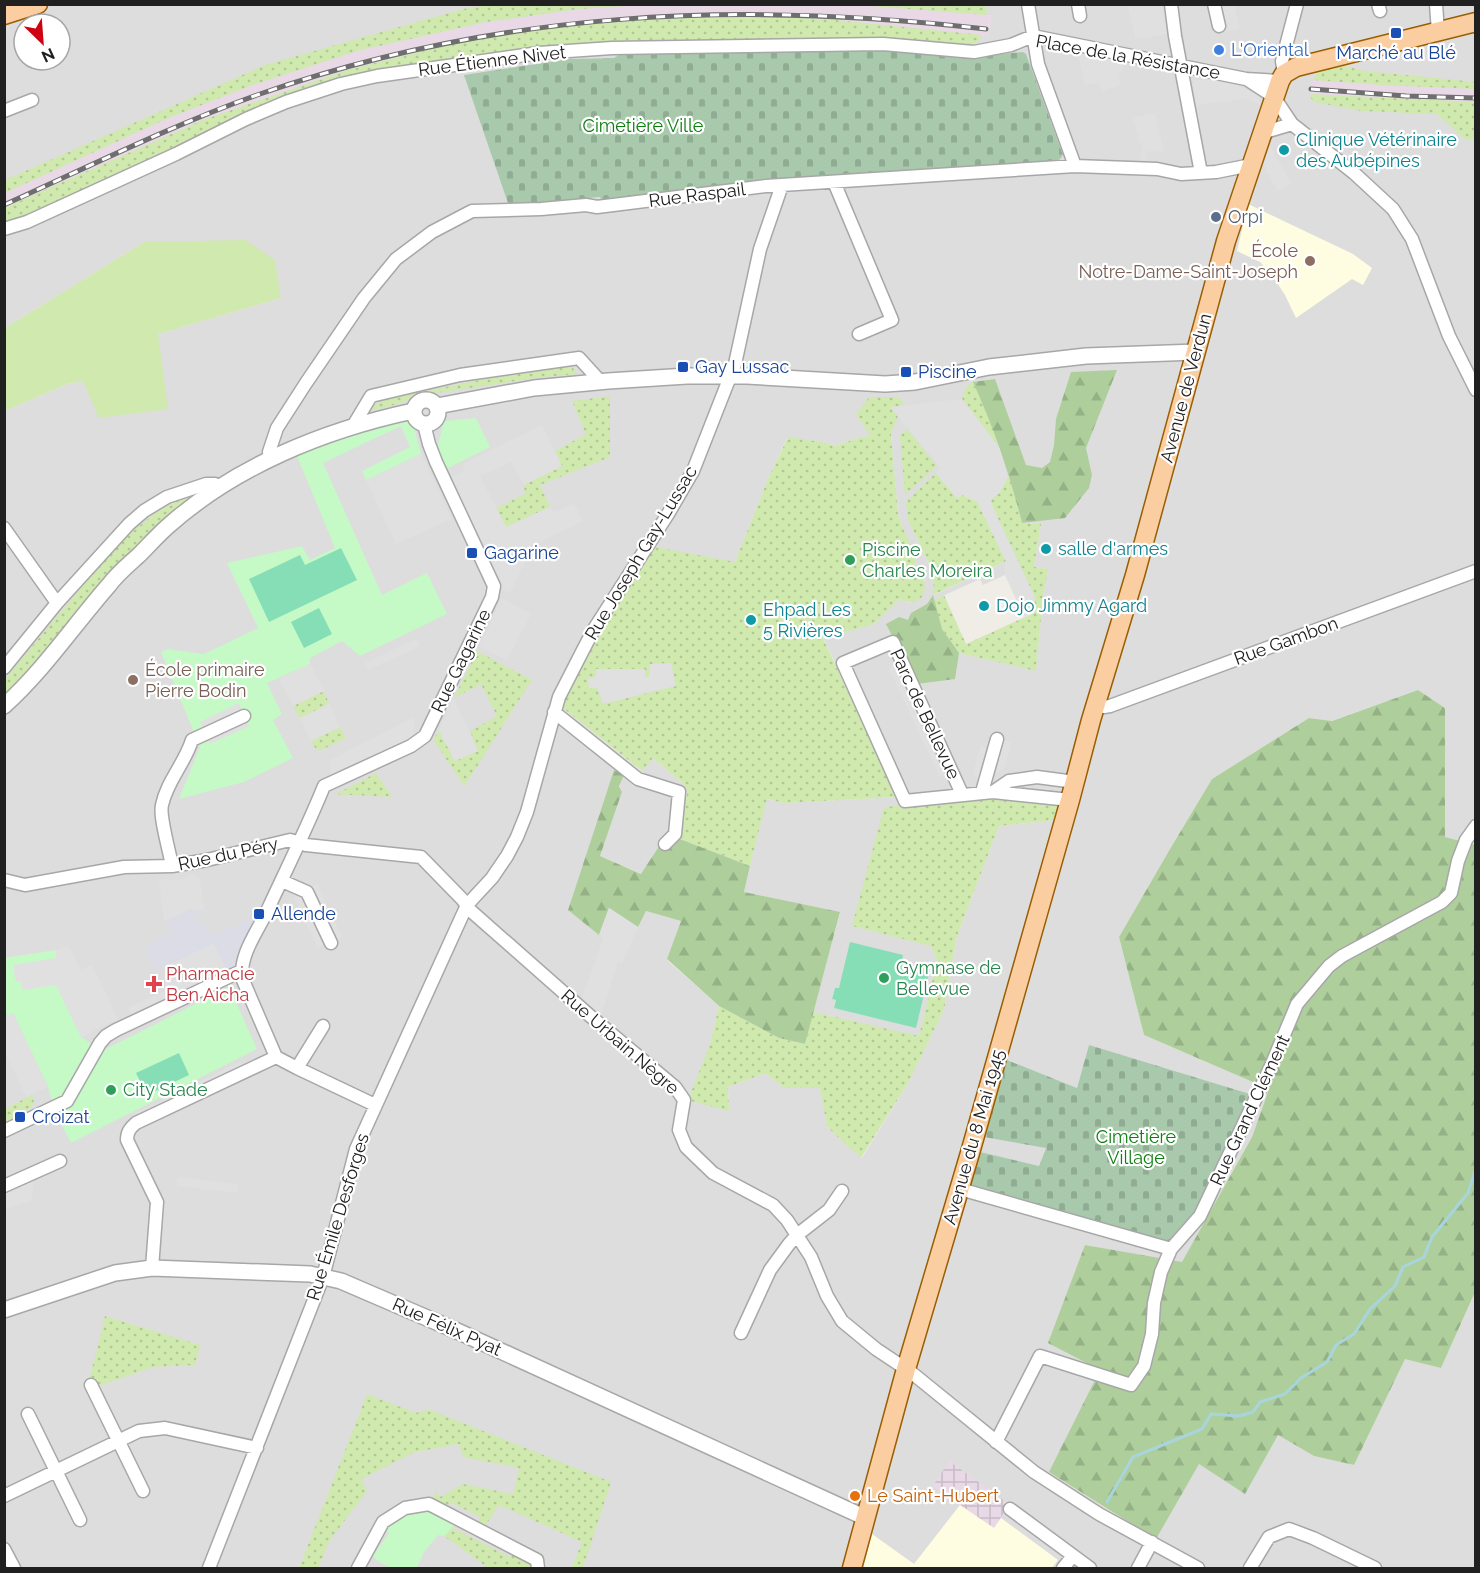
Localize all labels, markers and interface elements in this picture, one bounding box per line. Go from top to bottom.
north arrow [12,12,72,72]
marker: Marché au Blé [1389,26,1403,40]
street label: Place de la Résistance [1034,30,1222,83]
place label: L'Oriental [1231,39,1309,60]
street label: Rue Étienne Nivet [417,40,567,80]
place label: Marché au Blé [1336,42,1456,63]
marker: L'Oriental [1212,43,1226,57]
text: N [39,44,58,66]
park label: Cimetière Ville [583,115,704,136]
place label: Clinique Vétérinaire des Aubépines [1296,129,1457,171]
marker: Clinique Vétérinaire des Aubépines [1277,143,1291,157]
street label: Rue Raspail [647,178,747,211]
place label: Orpi [1228,206,1263,227]
marker: Orpi [1209,210,1223,224]
place label: École Notre-Dame-Saint-Joseph [1078,239,1298,282]
marker: École Notre-Dame-Saint-Joseph [1303,254,1317,268]
street label: Avenue de Verdun [1156,311,1216,465]
place label: Gay Lussac [695,356,790,377]
marker: Gay Lussac [676,360,690,374]
place label: Piscine [918,361,977,382]
marker: Piscine [899,365,913,379]
street label: Rue Joseph Gay-Lussac [580,462,701,644]
place label: salle d'armes [1058,538,1168,559]
place label: Piscine Charles Moreira [862,539,993,581]
place label: Gagarine [484,542,559,563]
marker: salle d'armes [1039,542,1053,556]
marker: Gagarine [465,546,479,560]
marker: Piscine Charles Moreira [843,553,857,567]
place label: Dojo Jimmy Agard [996,595,1147,616]
place label: Ehpad Les 5 Rivières [763,599,851,641]
marker: Dojo Jimmy Agard [977,599,991,613]
street label: Rue Gagarine [426,605,495,716]
street label: Rue Gambon [1231,612,1341,669]
marker: Ehpad Les 5 Rivières [744,613,758,627]
street label: Parc de Bellevue [886,645,965,783]
place label: École primaire Pierre Bodin [145,658,265,701]
marker: École primaire Pierre Bodin [126,673,140,687]
street label: Rue du Péry [176,833,280,874]
place label: Allende [271,903,336,924]
marker: Allende [252,907,266,921]
place label: Gymnase de Bellevue [896,957,1001,999]
place label: Pharmacie Ben Aicha [166,963,255,1005]
marker: Gymnase de Bellevue [877,971,891,985]
marker: Pharmacie Ben Aicha [147,977,161,991]
street label: Rue Urbain Nègre [557,985,684,1099]
street label: Rue Grand Clément [1205,1031,1294,1189]
street label: Avenue du 8 Mai 1945 [938,1047,1009,1227]
place label: City Stade [123,1079,208,1100]
marker: City Stade [104,1083,118,1097]
place label: Croizat [32,1106,90,1127]
marker: Croizat [13,1110,27,1124]
park label: Cimetière Village [1096,1126,1177,1168]
street label: Rue Émile Desforges [301,1130,373,1303]
street label: Rue Félix Pyat [389,1293,505,1360]
place label: Le Saint-Hubert [867,1485,999,1506]
marker: Le Saint-Hubert [848,1489,862,1503]

